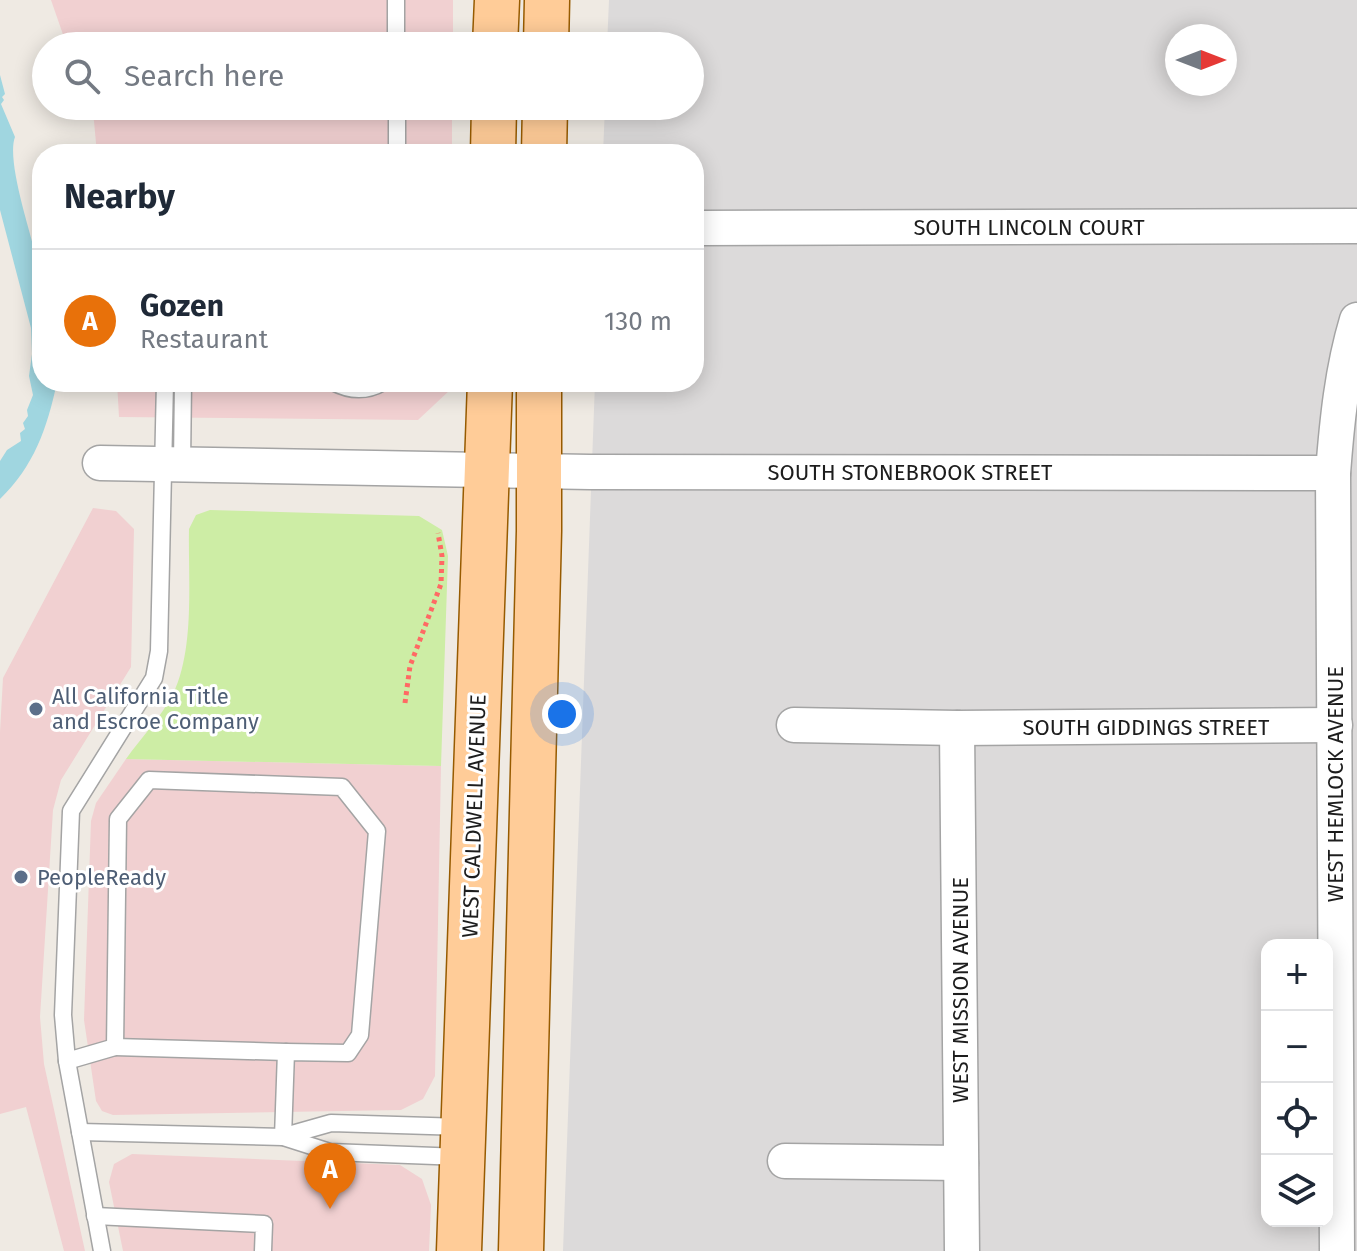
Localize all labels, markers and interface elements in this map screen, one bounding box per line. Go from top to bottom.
north arrow [1165,24,1237,96]
search box [32,32,704,120]
icon: search [60,54,104,98]
text: Search here [124,58,284,94]
text: Nearby [64,176,175,217]
street label: SOUTH LINCOLN COURT [913,214,1145,241]
text: Gozen [140,288,224,324]
text: A [82,306,98,337]
text: 130 m [604,306,672,337]
text: Restaurant [140,324,268,355]
street label: SOUTH STONEBROOK STREET [768,459,1053,486]
street label: WEST HEMLOCK AVENUE [1322,666,1349,902]
place label: All California Title and Escroe Company [52,683,259,735]
street label: WEST CALDWELL AVENUE [456,694,492,938]
your location [542,694,582,734]
marker: All California Title and Escroe Company [27,700,45,718]
street label: SOUTH GIDDINGS STREET [1023,714,1270,741]
place label: PeopleReady [37,864,166,891]
marker: PeopleReady [12,868,30,886]
street label: WEST MISSION AVENUE [947,877,974,1103]
map controls [1261,939,1333,1227]
button: + [1261,939,1333,1011]
button: − [1261,1011,1333,1083]
button: locate [1261,1083,1333,1155]
pin: A [304,1143,356,1209]
button: layers [1261,1155,1333,1227]

